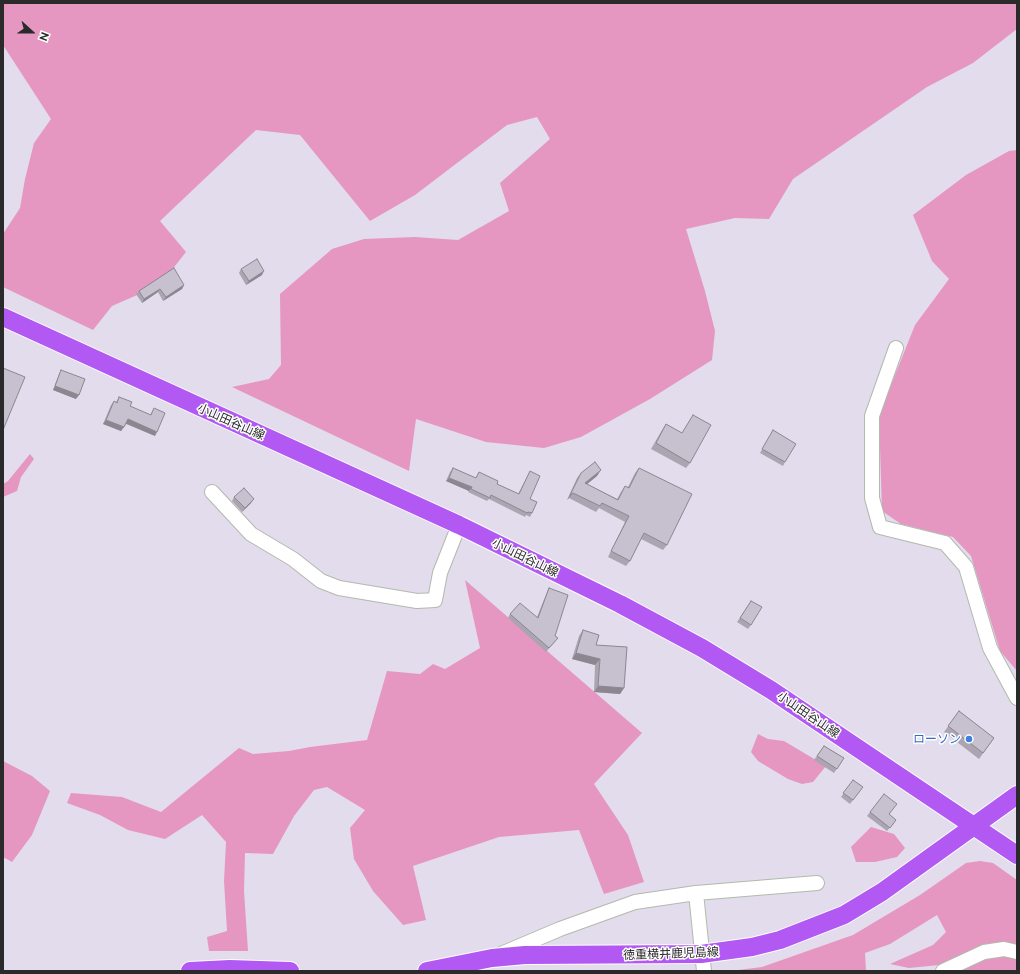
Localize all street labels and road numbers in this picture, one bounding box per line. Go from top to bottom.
street label: 小山田谷山線 [195,401,267,443]
street label: 小山田谷山線 [489,536,561,580]
street label: 小山田谷山線 [774,689,842,741]
street label: 徳重横井鹿児島線 [623,945,719,963]

